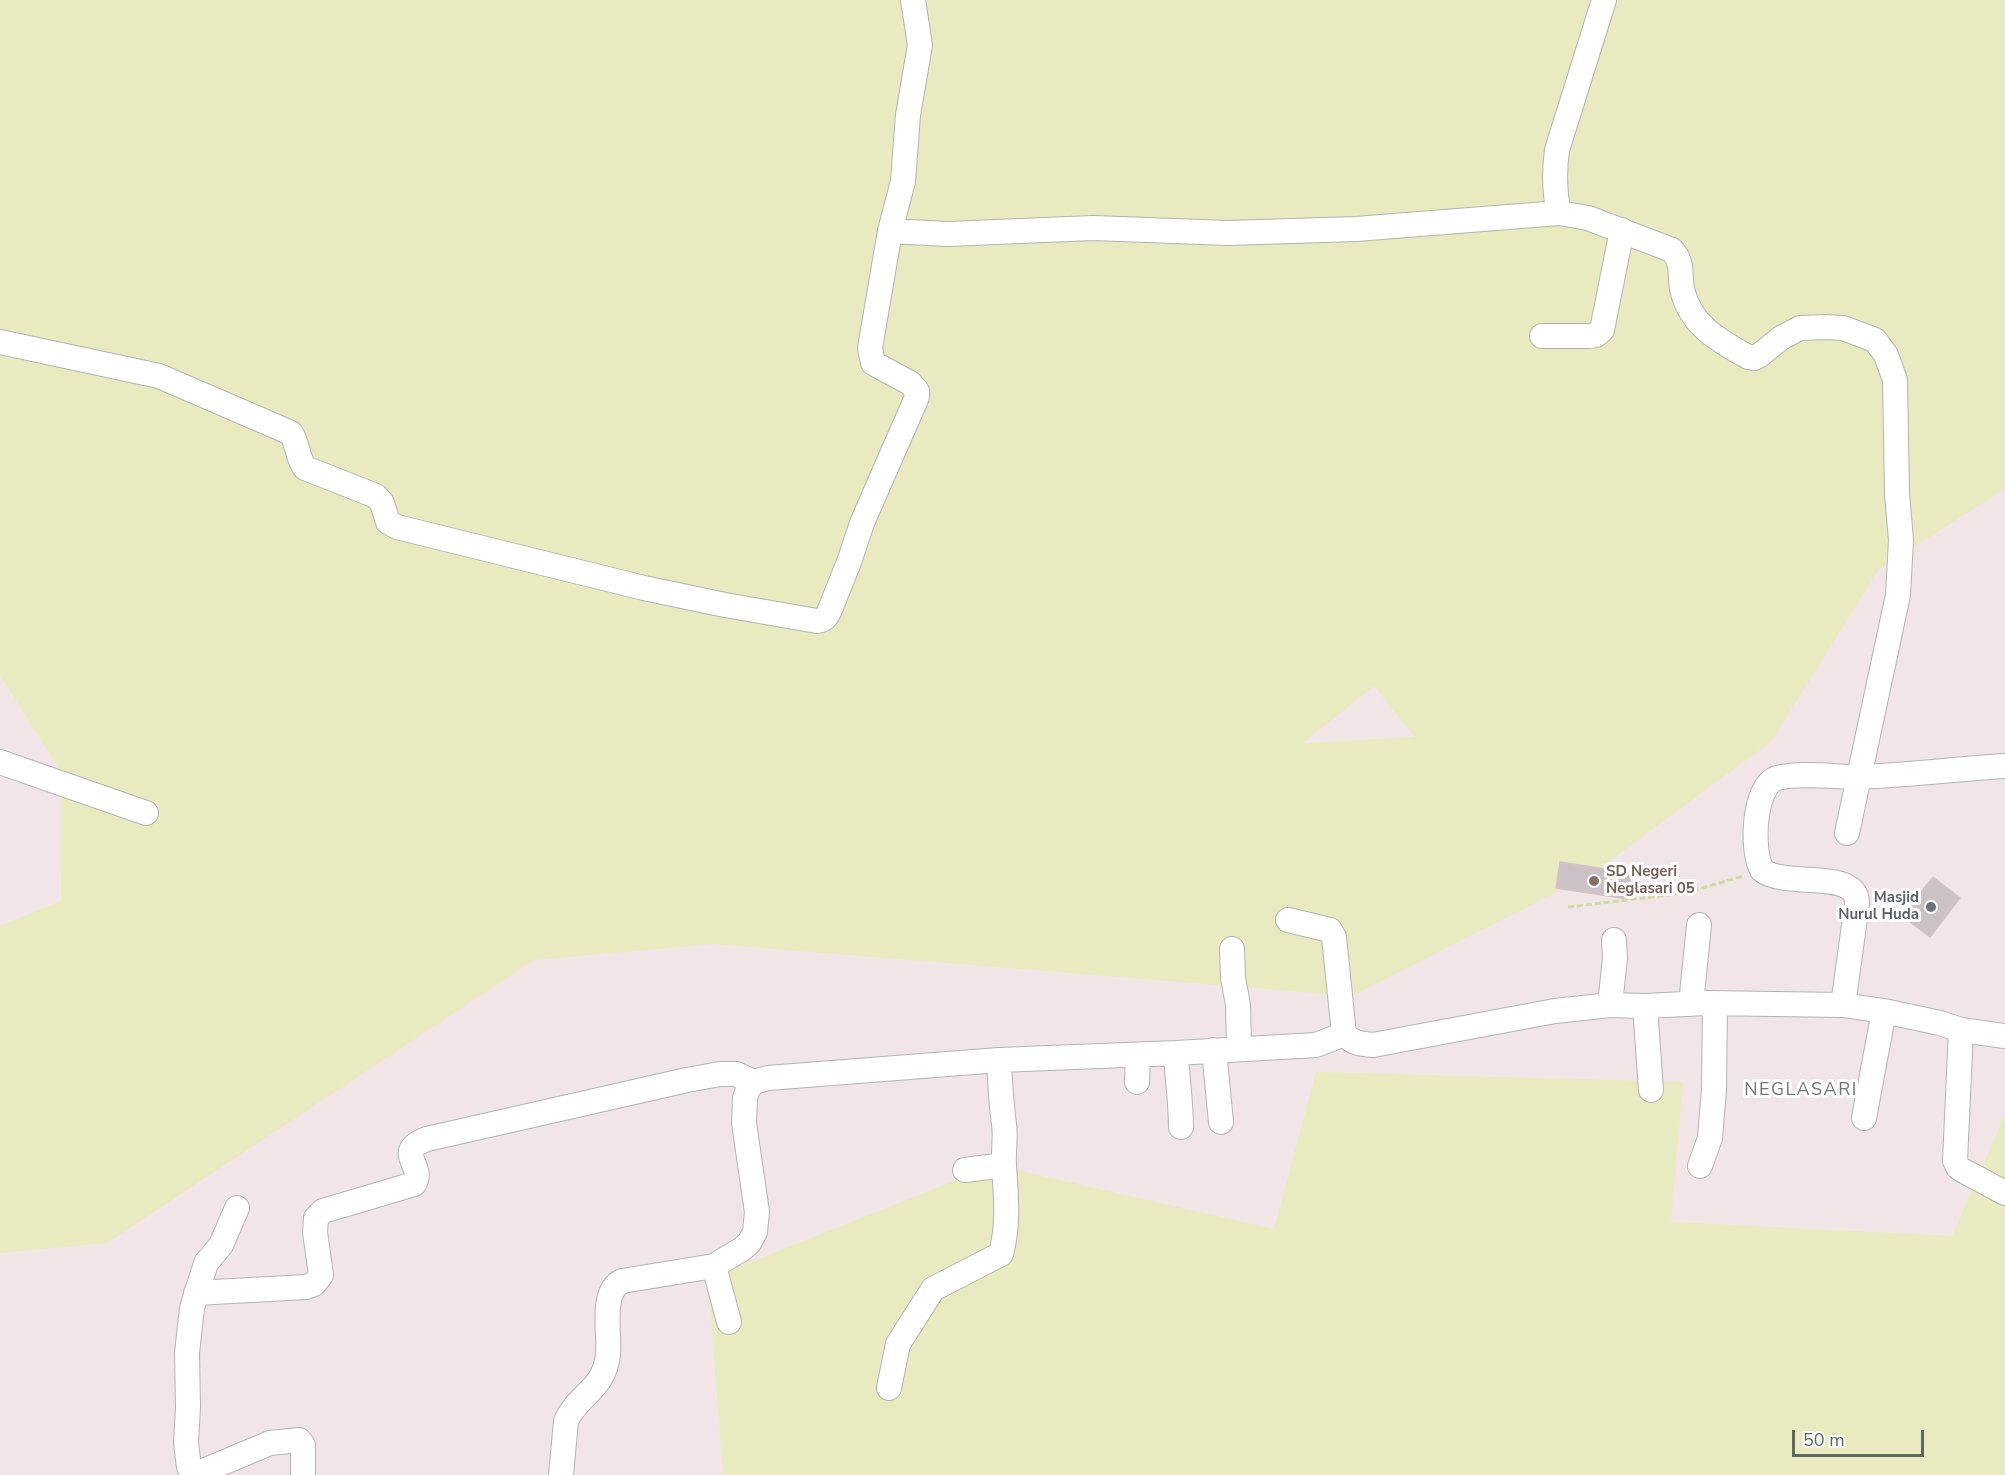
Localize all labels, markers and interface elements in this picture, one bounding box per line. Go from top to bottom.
place label: SD Negeri Neglasari 05 [1606,863,1695,898]
marker: SD Negeri Neglasari 05 [1587,874,1601,888]
place label: Masjid Nurul Huda [1838,889,1919,924]
marker: Masjid Nurul Huda [1924,900,1938,914]
district label: NEGLASARI [1744,1080,1858,1102]
scale bar [1795,1418,1927,1456]
text: 50 m [1803,1428,1845,1452]

